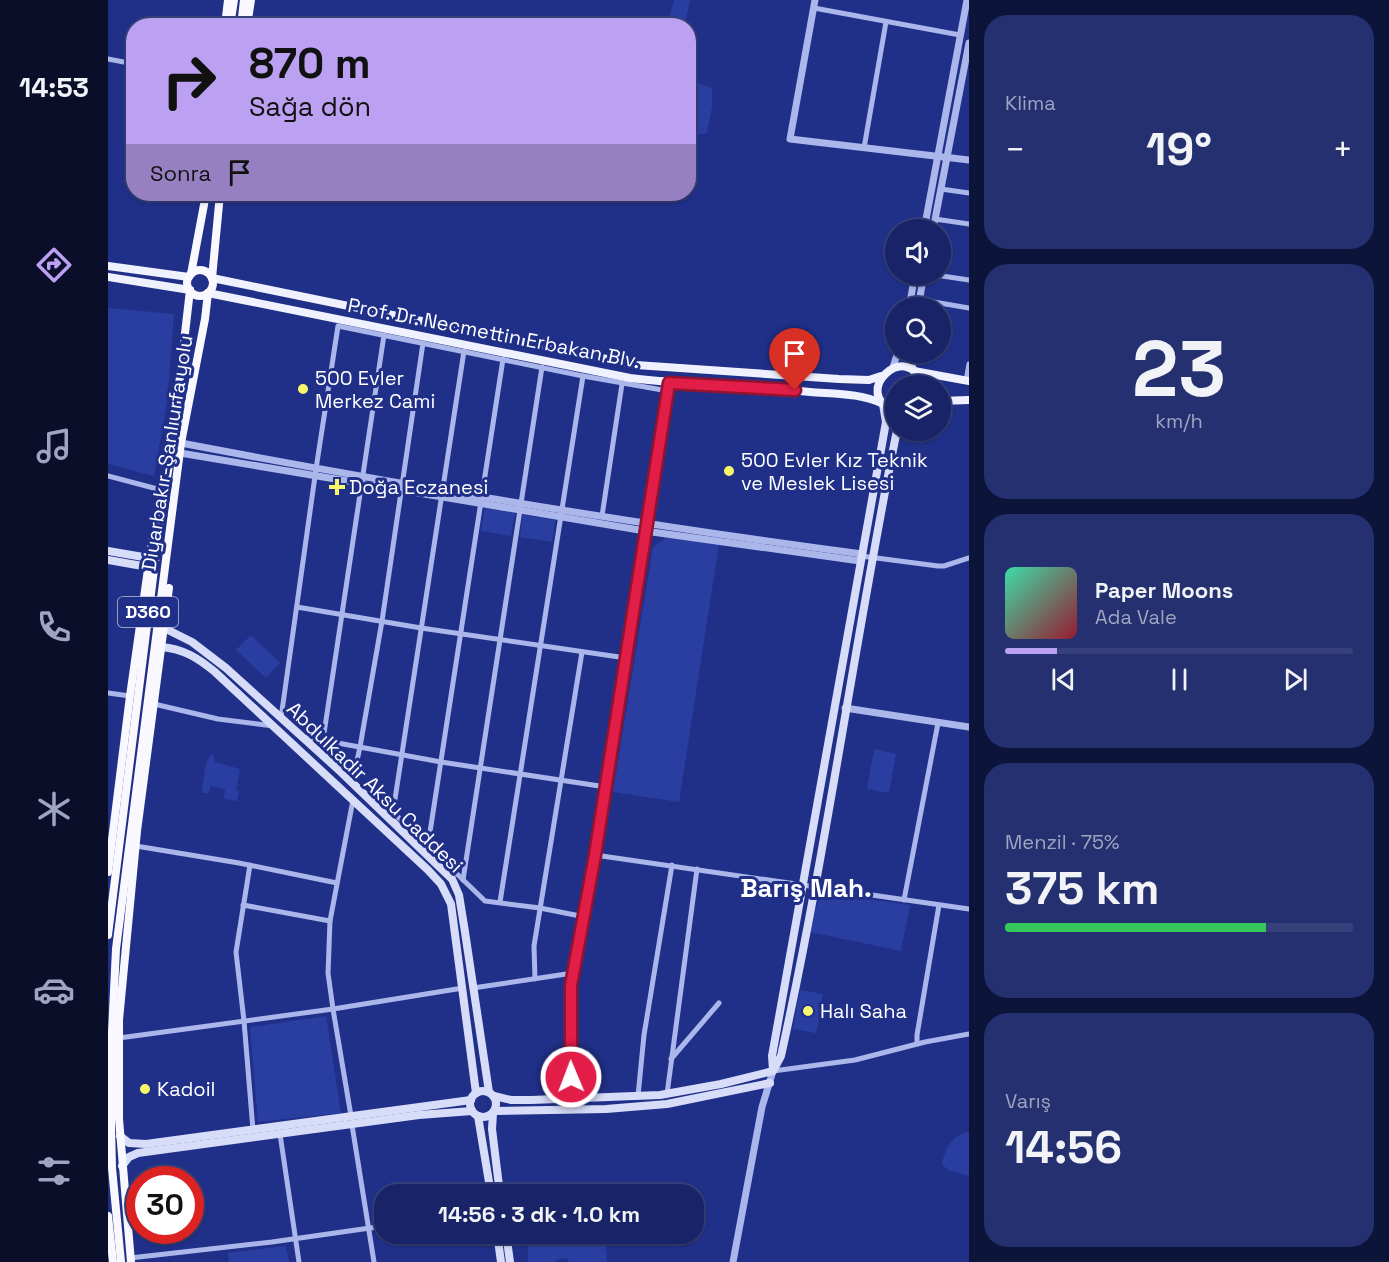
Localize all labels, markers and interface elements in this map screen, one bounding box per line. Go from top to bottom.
text: 870 m [249,37,371,90]
icon: right [150,42,228,120]
text: 14:53 [19,70,89,105]
text: Sağa dön [249,89,371,124]
text: Klima [1005,90,1056,116]
text: 19° [1146,121,1212,178]
text: − [1005,129,1025,171]
text: + [1333,129,1353,171]
icon: arrive [223,156,256,189]
text: Sonra [150,159,211,187]
map controls [885,219,951,441]
button: sound [885,219,951,285]
icon: directions [33,244,75,286]
street label: Prof. Dr. Necmettin Erbakan Blv. [346,292,642,374]
button: search [885,297,951,363]
text: 23 [1132,319,1226,419]
pin [769,328,820,390]
street label: Diyarbakır-Şanlıurfa yolu [136,333,198,573]
icon: arrive [778,337,811,370]
place label: 500 Evler Merkez Cami [315,365,435,414]
button: layers [885,375,951,441]
marker: 500 Evler Merkez Cami [296,382,310,396]
text: km/h [1155,408,1203,434]
icon: music [33,425,75,467]
place label: 500 Evler Kız Teknik ve Meslek Lisesi [741,447,928,496]
marker: 500 Evler Kız Teknik ve Meslek Lisesi [722,464,736,478]
place label: Doğa Eczanesi [349,474,488,500]
marker: Doğa Eczanesi [330,480,344,494]
text: Paper Moons [1095,576,1233,604]
road number: D360 [118,597,178,627]
text: Ada Vale [1095,604,1177,630]
icon: phone [33,606,75,648]
icon: previous [1047,663,1080,696]
icon: pause [1163,663,1196,696]
icon: next [1279,663,1312,696]
street label: Abdulkadir Aksu Caddesi [281,696,469,878]
icon: climate [33,788,75,830]
text: Menzil · 75% [1005,829,1119,855]
text: 375 km [1005,860,1160,917]
district label: Barış Mah. [740,871,872,905]
icon: car [33,969,75,1011]
place label: Halı Saha [820,998,907,1024]
marker: Halı Saha [801,1004,815,1018]
position arrow [539,1045,603,1109]
place label: Kadoil [157,1076,215,1102]
marker: Kadoil [138,1082,152,1096]
text: Varış [1005,1088,1051,1114]
text: 14:56 [1005,1119,1122,1176]
icon: filters [33,1150,75,1192]
speed limit sign: 30 [126,1166,204,1244]
text: 14:56 · 3 dk · 1.0 km [438,1200,640,1228]

